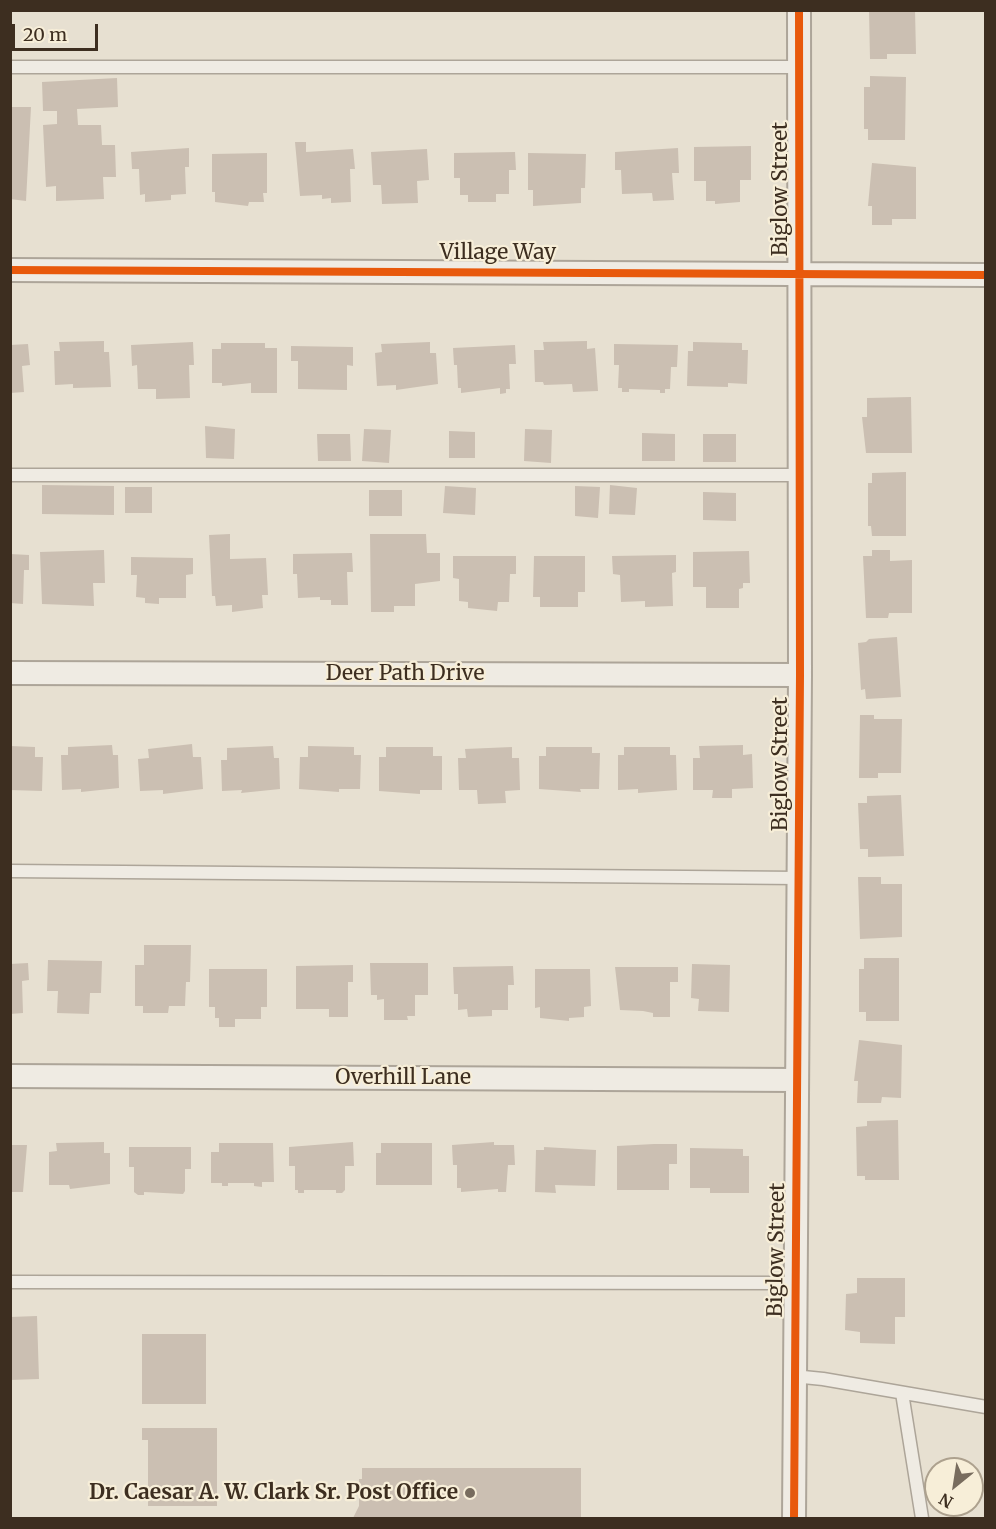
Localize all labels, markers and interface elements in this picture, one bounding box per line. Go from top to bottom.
scale bar [15,12,100,50]
text: 20 m [23,23,67,46]
street label: Biglow Street [768,122,794,256]
street label: Village Way [440,240,556,266]
street label: Deer Path Drive [326,661,484,687]
street label: Biglow Street [768,697,794,831]
street label: Overhill Lane [335,1065,471,1091]
street label: Biglow Street [763,1183,791,1317]
north arrow [924,1457,984,1517]
place label: Dr. Caesar A. W. Clark Sr. Post Office [89,1480,458,1506]
marker: Dr. Caesar A. W. Clark Sr. Post Office [463,1486,477,1500]
text: N [936,1489,956,1513]

